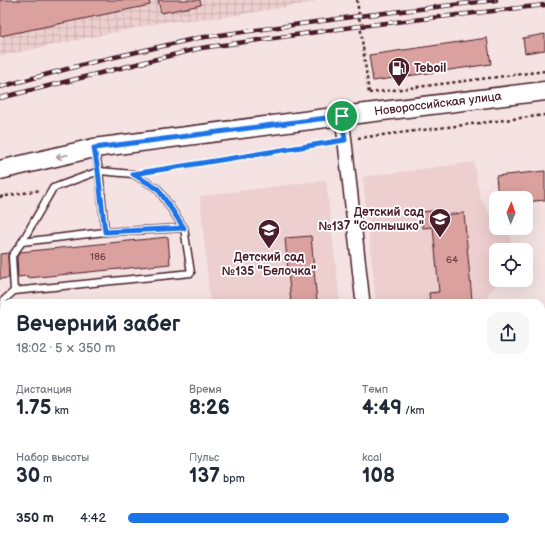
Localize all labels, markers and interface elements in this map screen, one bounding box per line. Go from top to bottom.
fuel station icon: Teboil [386,55,412,88]
place label: Teboil [414,61,446,76]
street label: Новороссийская улица [373,89,503,119]
pin [325,99,359,133]
icon: arrive [331,105,353,127]
one-way arrow [56,152,69,160]
north arrow [489,191,533,235]
map controls [489,191,533,287]
place label: Детский сад №137 "Солнышко" [318,205,425,234]
school or university icon: Детский сад №137 "Солнышко" [427,206,453,239]
school or university icon: Детский сад №135 "Белочка" [256,217,282,250]
button: locate [489,243,533,287]
place label: Детский сад №135 "Белочка" [222,250,316,279]
house number: 186 [90,251,106,263]
house number: 64 [446,254,458,266]
text: Вечерний забег [16,311,180,338]
button: share [487,312,529,354]
text: 18:02 · 5 × 350 m [16,340,115,356]
text: Дистанция [16,383,72,396]
text: Время [189,383,222,396]
text: Темп [362,383,388,396]
text: 1.75 [16,396,51,420]
text: 8:26 [189,396,230,420]
text: 4:49 [362,396,402,420]
text: km [51,404,69,417]
text: /km [402,404,425,417]
text: Набор высоты [16,451,89,464]
text: Пульс [189,451,219,464]
text: kcal [362,451,382,464]
text: 30 [16,464,40,488]
text: 137 [189,464,220,488]
text: 108 [362,464,395,488]
text: m [40,472,52,485]
text: bpm [220,472,245,485]
text: 350 m [16,510,54,526]
text: 4:42 [80,510,106,526]

